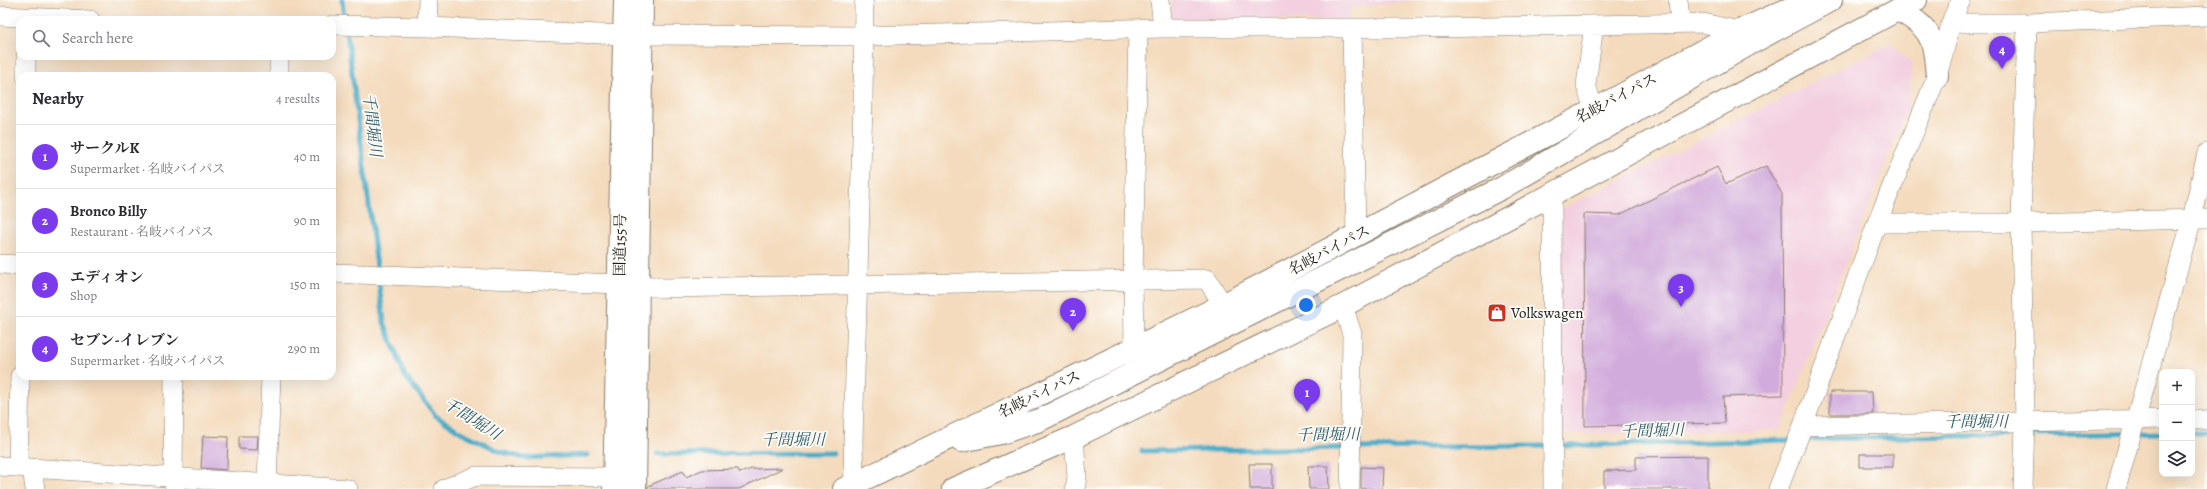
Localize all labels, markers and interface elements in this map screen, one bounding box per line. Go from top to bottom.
search box [16,16,336,60]
icon: search [30,27,52,49]
text: Search here [62,28,133,48]
pin: 4 [1989,36,2015,69]
street label: 名岐バイパス [1572,68,1660,128]
text: Nearby [32,87,83,110]
text: 4 results [276,90,320,107]
water label: 千間堀川 [357,92,387,160]
text: サークルK [70,138,139,158]
text: 1 [43,148,47,165]
text: 40 m [294,148,320,165]
text: Supermarket · 名岐バイパス [70,160,225,177]
text: Bronco Billy [70,201,147,221]
text: 2 [42,212,48,229]
text: 90 m [294,212,320,229]
street label: 国道155号 [609,213,631,277]
street label: 名岐バイパス [1285,220,1373,280]
text: Restaurant · 名岐バイパス [70,223,214,240]
text: エディオン [70,267,144,287]
pin: 3 [1668,274,1694,307]
text: 3 [42,276,48,293]
text: 150 m [290,276,320,293]
text: Shop [70,287,97,304]
your location [1296,295,1316,315]
pin: 2 [1060,298,1086,331]
shop icon: Volkswagen [1486,302,1508,324]
place label: Volkswagen [1510,303,1583,323]
text: セブン-イレブン [70,330,179,350]
text: 4 [42,340,48,357]
text: 290 m [288,340,320,357]
text: Supermarket · 名岐バイパス [70,352,225,369]
street label: 名岐バイパス [994,365,1084,423]
map controls [2159,369,2195,477]
button: + [2159,369,2195,405]
pin: 1 [1294,379,1320,412]
water label: 千間堀川 [439,393,507,446]
button: − [2159,405,2195,441]
water label: 千間堀川 [1944,411,2010,433]
water label: 千間堀川 [1620,419,1686,443]
water label: 千間堀川 [1296,423,1362,447]
water label: 千間堀川 [761,429,827,451]
button: layers [2159,441,2195,477]

